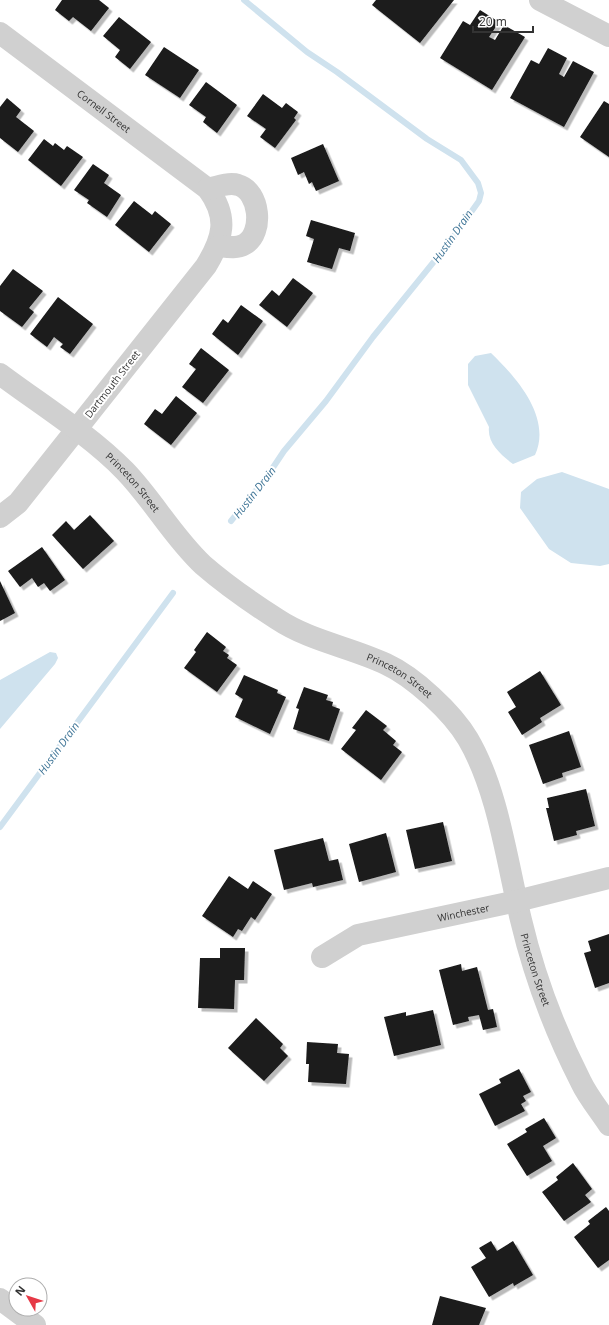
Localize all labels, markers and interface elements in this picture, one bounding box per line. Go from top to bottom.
scale bar [473,8,533,34]
text: 20 m [479,13,507,30]
street label: Cornell Street [74,86,134,136]
water label: Hustin Drain [428,207,476,265]
street label: Dartmouth Street [81,347,143,421]
street label: Princeton Street [103,449,163,515]
water label: Hustin Drain [229,463,279,521]
street label: Princeton Street [365,650,436,701]
water label: Hustin Drain [34,719,82,777]
street label: Winchester [436,900,491,925]
street label: Princeton Street [518,932,554,1008]
north arrow [8,1277,48,1317]
text: N [11,1282,28,1299]

